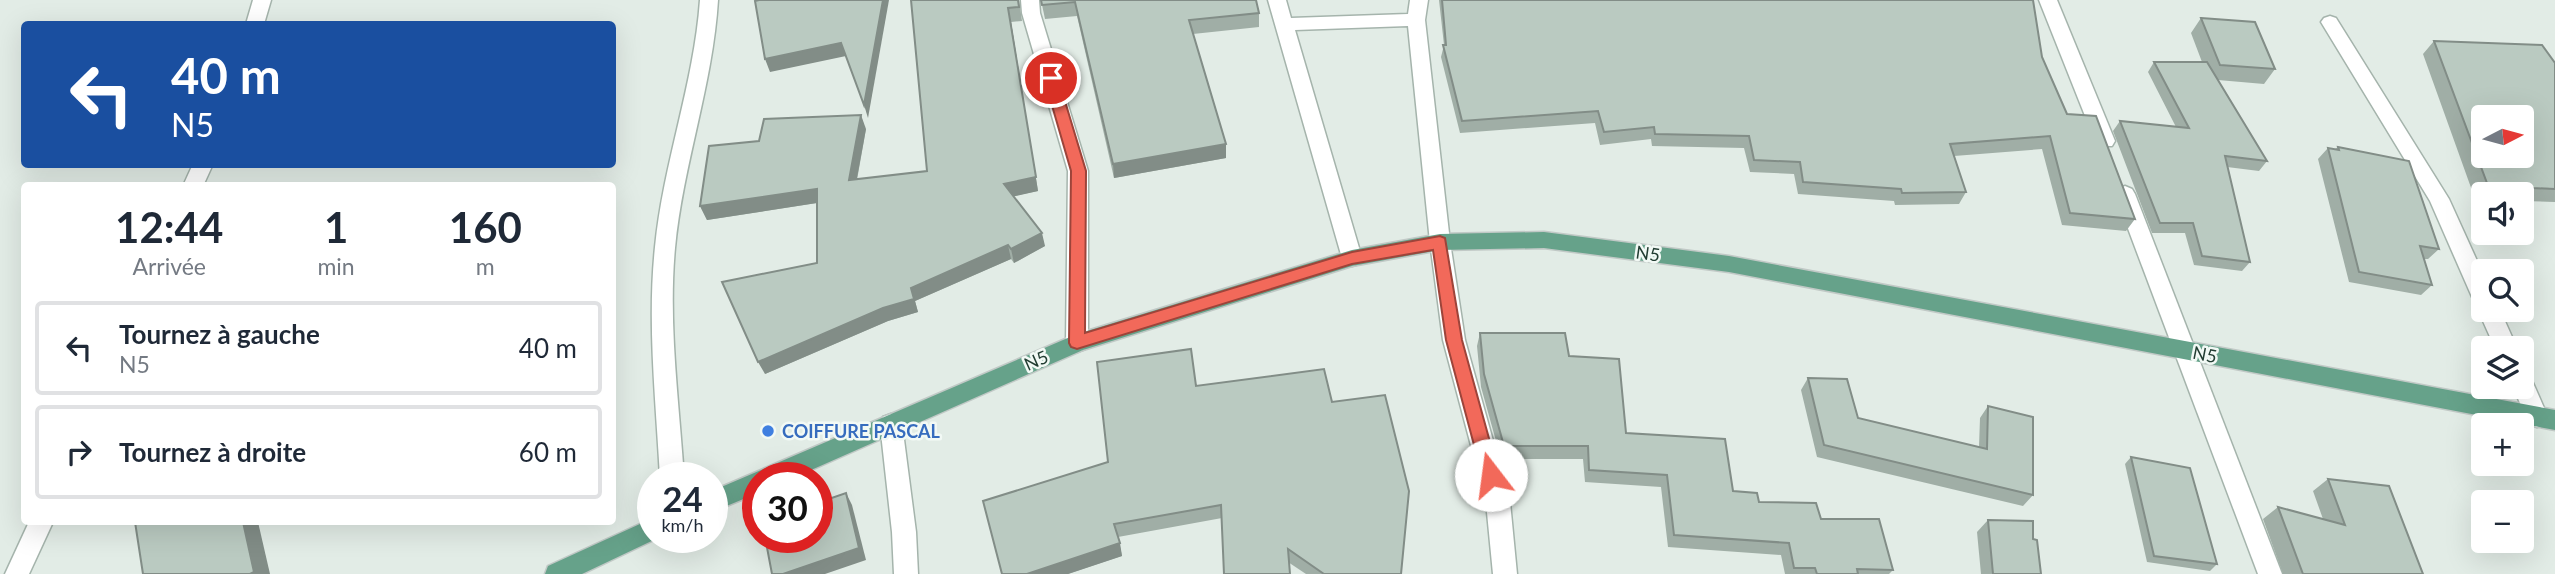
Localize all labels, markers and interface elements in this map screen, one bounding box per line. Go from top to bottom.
text: 40 m [171,46,281,104]
pin [1021,48,1081,108]
icon: left [56,49,147,140]
icon: arrive [1032,59,1070,97]
text: N5 [171,105,214,144]
north arrow [2471,105,2534,168]
map controls [2471,105,2534,553]
button: sound [2471,182,2534,245]
text: 12:44 [115,202,223,252]
text: 1 [324,202,348,252]
text: 160 [449,202,522,252]
street label: N5 [1634,240,1662,266]
text: Arrivée [132,252,206,280]
text: min [317,252,355,280]
text: m [476,252,495,280]
button: search [2471,259,2534,322]
text: Tournez à gauche [119,318,320,350]
icon: left [60,329,98,367]
text: 40 m [519,332,577,364]
button: layers [2471,336,2534,399]
street label: N5 [2191,341,2219,367]
street label: N5 [1020,345,1052,375]
text: N5 [119,350,150,378]
button: + [2471,413,2534,476]
place label: COIFFURE PASCAL [782,420,941,442]
marker: COIFFURE PASCAL [760,423,776,439]
icon: right [60,433,98,471]
text: Tournez à droite [119,436,306,468]
text: 60 m [519,436,577,468]
position arrow [1454,438,1528,512]
speed limit sign: 30 [742,462,833,553]
text: 24 [662,477,703,519]
button: − [2471,490,2534,553]
text: km/h [661,514,704,536]

